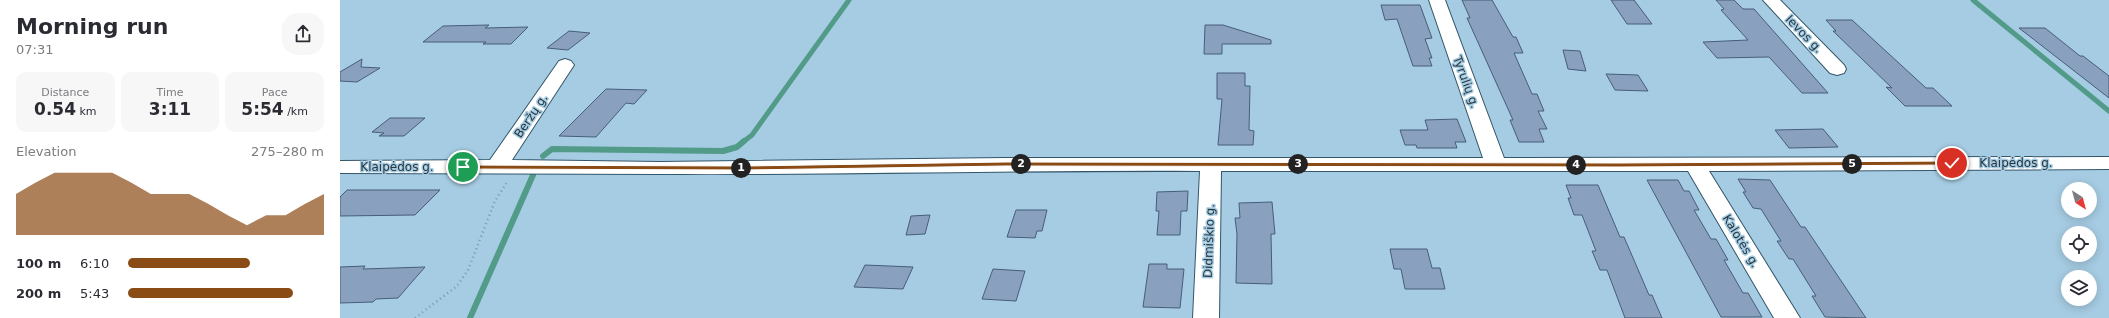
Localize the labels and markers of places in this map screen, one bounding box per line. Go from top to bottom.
pin [1935,146,1969,180]
pin [446,150,480,184]
pin: 2 [1011,154,1031,174]
pin: 3 [1288,154,1308,174]
pin: 5 [1842,154,1862,174]
pin: 4 [1566,155,1586,175]
pin: 1 [731,158,751,178]

